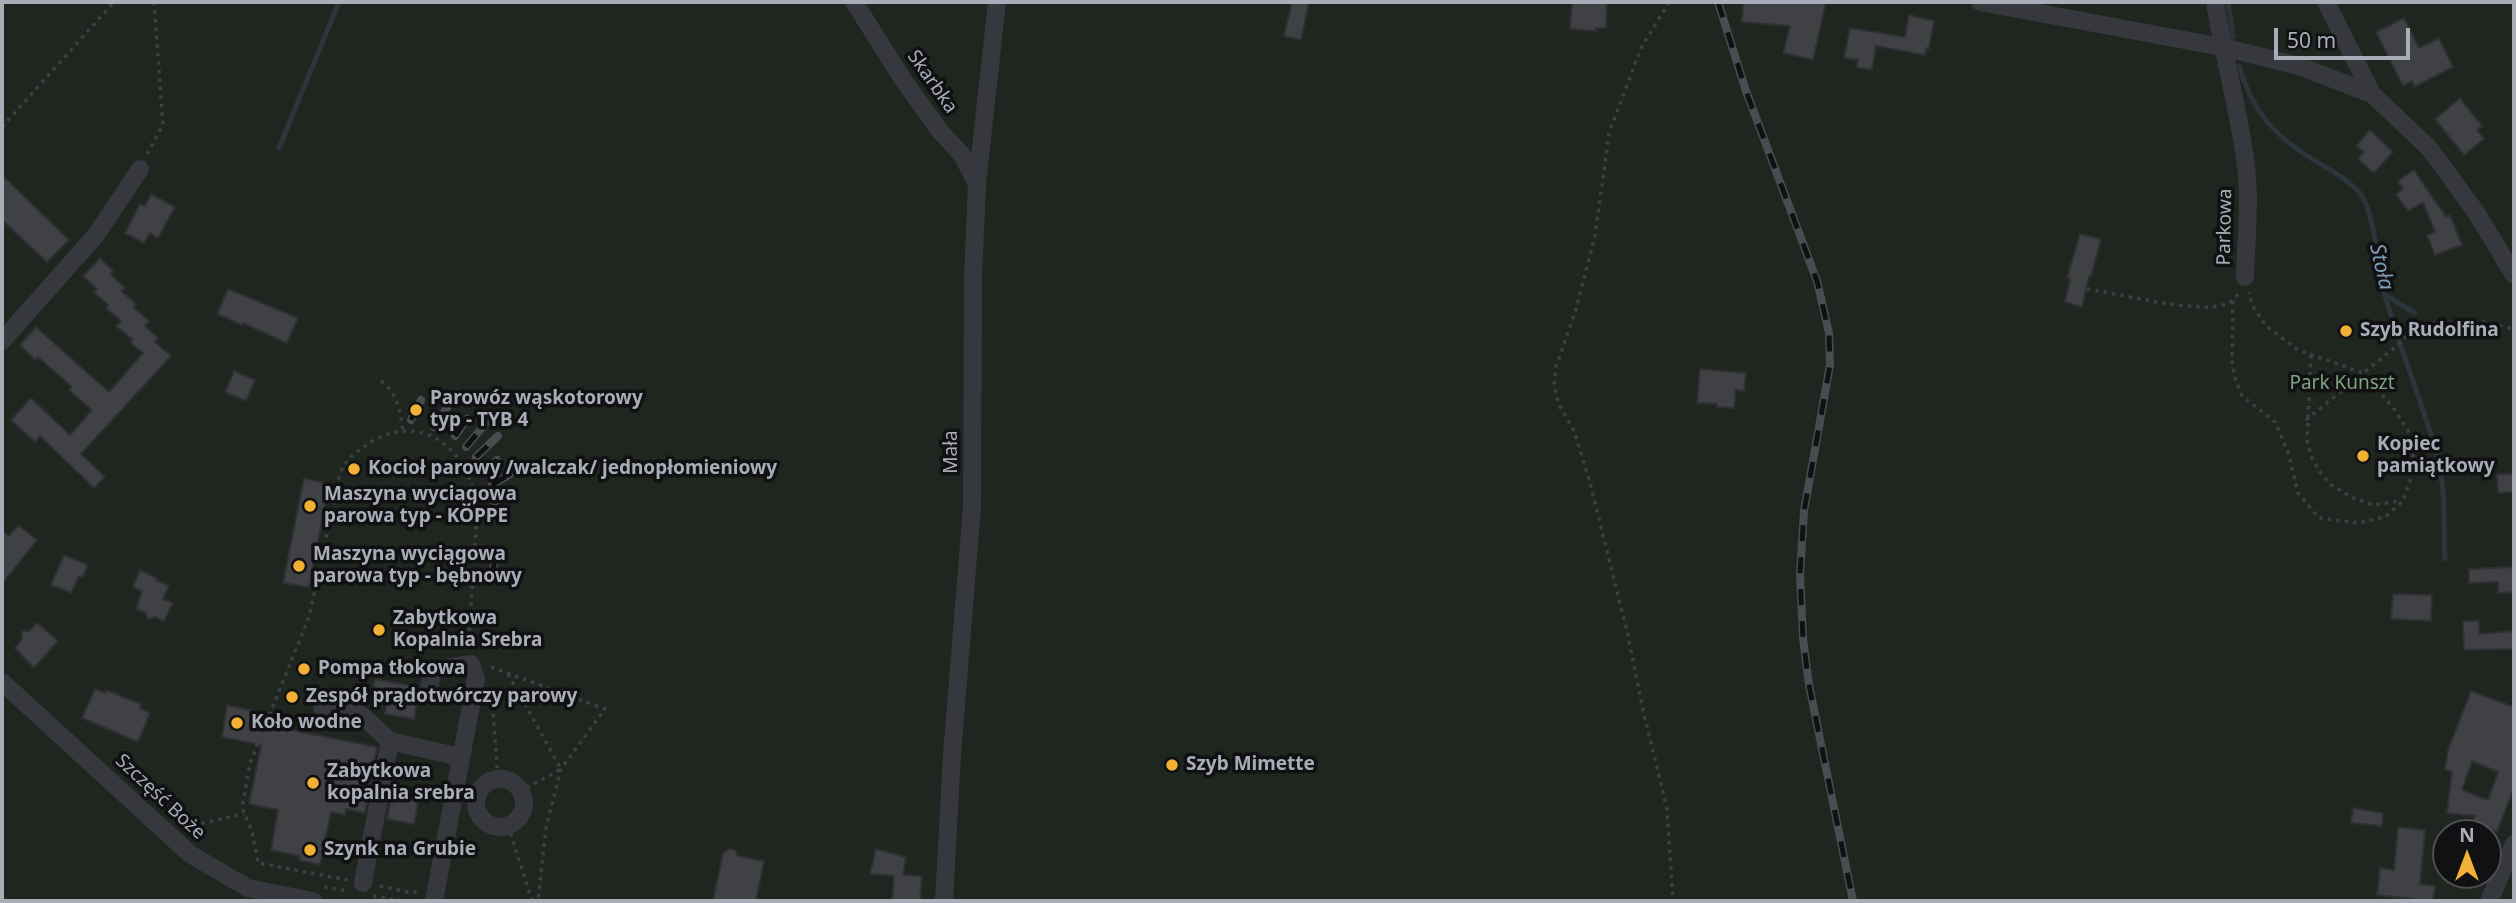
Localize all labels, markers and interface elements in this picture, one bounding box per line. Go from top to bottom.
scale bar [2278,14,2414,58]
text: 50 m [2287,26,2336,54]
street label: Skarbka [902,46,962,118]
street label: Parkowa [2213,188,2237,266]
water label: Stoła [2363,241,2399,293]
place label: Szyb Rudolfina [2360,320,2499,342]
marker: Szyb Rudolfina [2338,323,2354,339]
park label: Park Kunszt [2289,373,2395,395]
place label: Parowóz wąskotorowy typ - TYB 4 [430,388,643,432]
marker: Parowóz wąskotorowy typ - TYB 4 [408,402,424,418]
street label: Mała [941,430,963,474]
place label: Kopiec pamiątkowy [2377,434,2495,478]
marker: Kopiec pamiątkowy [2355,448,2371,464]
place label: Kocioł parowy /walczak/ jednopłomieniowy [368,458,777,480]
marker: Kocioł parowy /walczak/ jednopłomieniowy [346,461,362,477]
place label: Maszyna wyciągowa parowa typ - KÖPPE [324,484,517,528]
marker: Maszyna wyciągowa parowa typ - KÖPPE [302,498,318,514]
place label: Maszyna wyciągowa parowa typ - bębnowy [313,544,522,588]
marker: Maszyna wyciągowa parowa typ - bębnowy [291,558,307,574]
place label: Zabytkowa Kopalnia Srebra [393,608,542,652]
marker: Zabytkowa Kopalnia Srebra [371,622,387,638]
place label: Pompa tłokowa [318,658,465,680]
marker: Pompa tłokowa [296,661,312,677]
place label: Zespół prądotwórczy parowy [306,686,577,708]
marker: Zespół prądotwórczy parowy [284,689,300,705]
place label: Koło wodne [251,712,362,734]
marker: Koło wodne [229,715,245,731]
street label: Szczęść Boże [110,750,210,844]
place label: Szyb Mimette [1186,754,1315,776]
marker: Szyb Mimette [1164,757,1180,773]
place label: Zabytkowa kopalnia srebra [327,761,475,805]
marker: Zabytkowa kopalnia srebra [305,775,321,791]
north arrow [2432,819,2502,889]
text: N [2459,822,2475,848]
place label: Szynk na Grubie [324,839,476,861]
marker: Szynk na Grubie [302,842,318,858]

